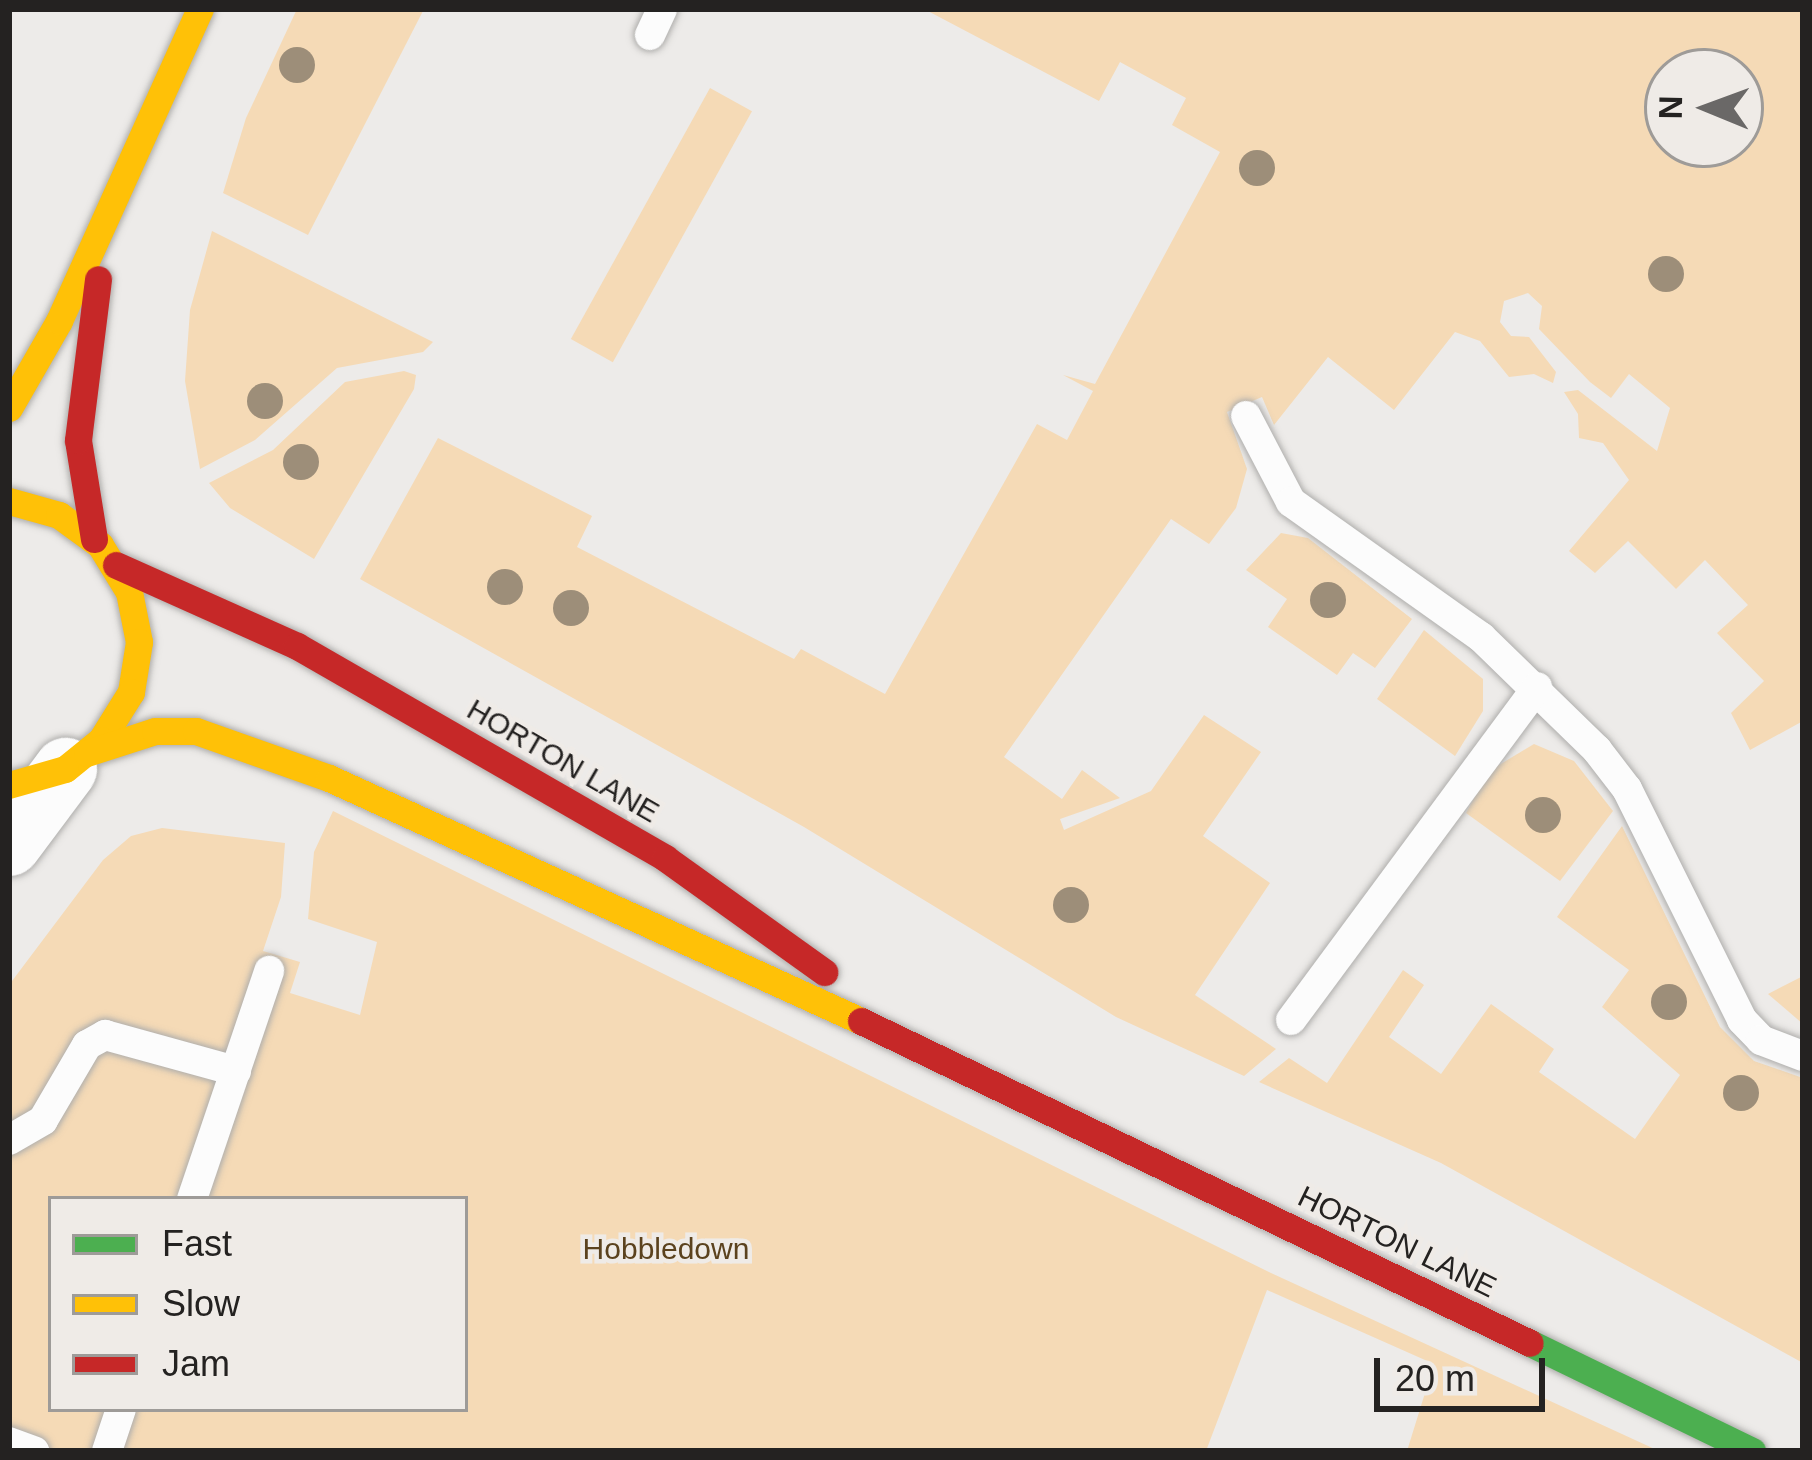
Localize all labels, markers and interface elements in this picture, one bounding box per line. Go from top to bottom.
north arrow [1644,48,1764,168]
text: N [1652,95,1689,120]
street label: HORTON LANE [461,692,665,830]
street label: HORTON LANE [1292,1179,1502,1305]
legend [48,1196,468,1412]
text: Fast [162,1223,232,1264]
park label: Hobbledown [583,1231,749,1267]
text: Slow [162,1283,240,1324]
scale bar [1380,1334,1551,1408]
text: Jam [162,1343,230,1384]
text: 20 m [1395,1358,1475,1399]

